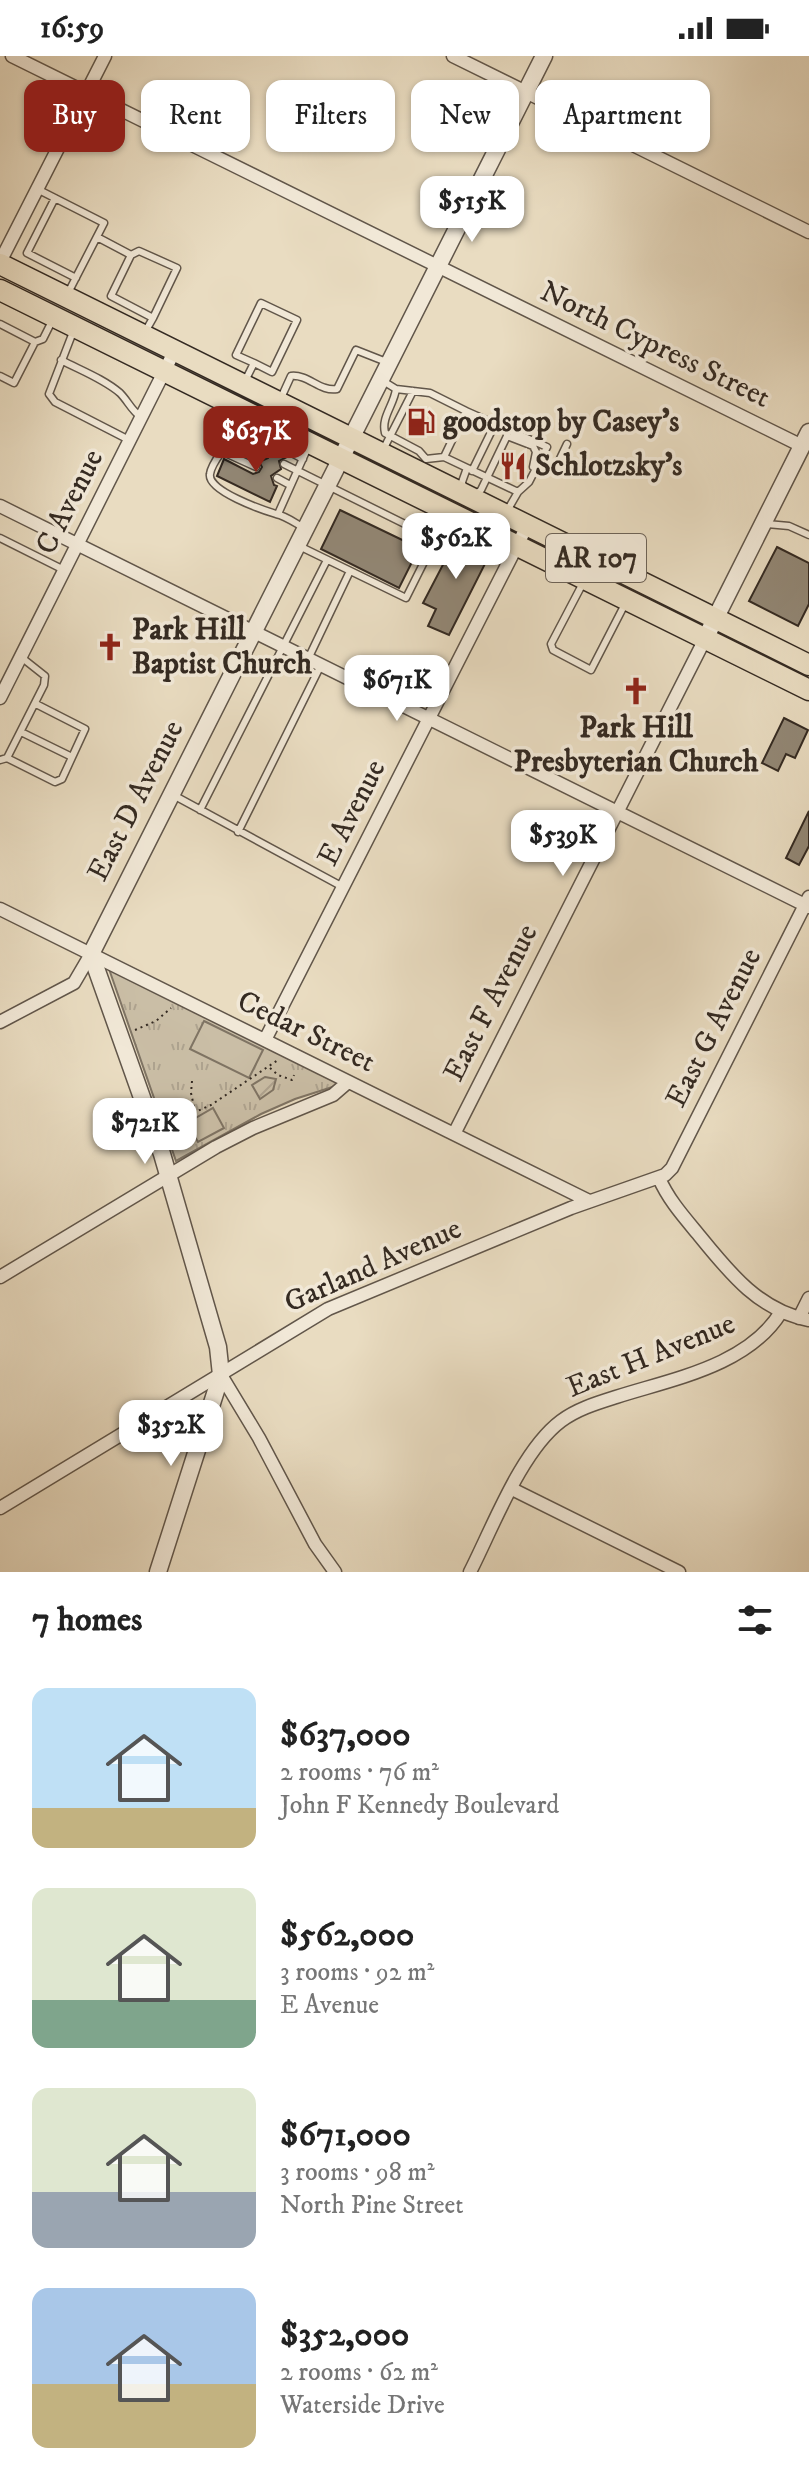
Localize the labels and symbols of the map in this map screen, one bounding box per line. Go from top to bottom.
pin: $515K [416,176,528,244]
street label: North Cypress Street [534,273,776,417]
place label: goodstop by Casey's [442,404,679,441]
pin: $637K [200,406,312,474]
fuel station icon: goodstop by Casey's [406,407,436,437]
street label: C Avenue [28,443,112,561]
place label: Schlotzsky's [535,448,682,485]
restaurant icon: Schlotzsky's [498,451,528,481]
pin: $562K [400,513,512,581]
road number: AR 107 [546,534,646,582]
place label: Park Hill Baptist Church [132,612,312,683]
church icon: Park Hill Baptist Church [95,632,125,662]
pin: $671K [341,655,453,723]
church icon: Park Hill Presbyterian Church [621,676,651,706]
place label: Park Hill Presbyterian Church [514,710,759,781]
street label: East D Avenue [80,714,192,888]
street label: E Avenue [310,754,394,872]
pin: $539K [507,810,619,878]
street label: East F Avenue [436,918,546,1088]
street label: East G Avenue [658,942,770,1114]
street label: Cedar Street [231,983,381,1081]
pin: $721K [89,1098,201,1166]
street label: Garland Avenue [279,1210,467,1322]
street label: East H Avenue [561,1305,741,1407]
pin: $352K [115,1400,227,1468]

